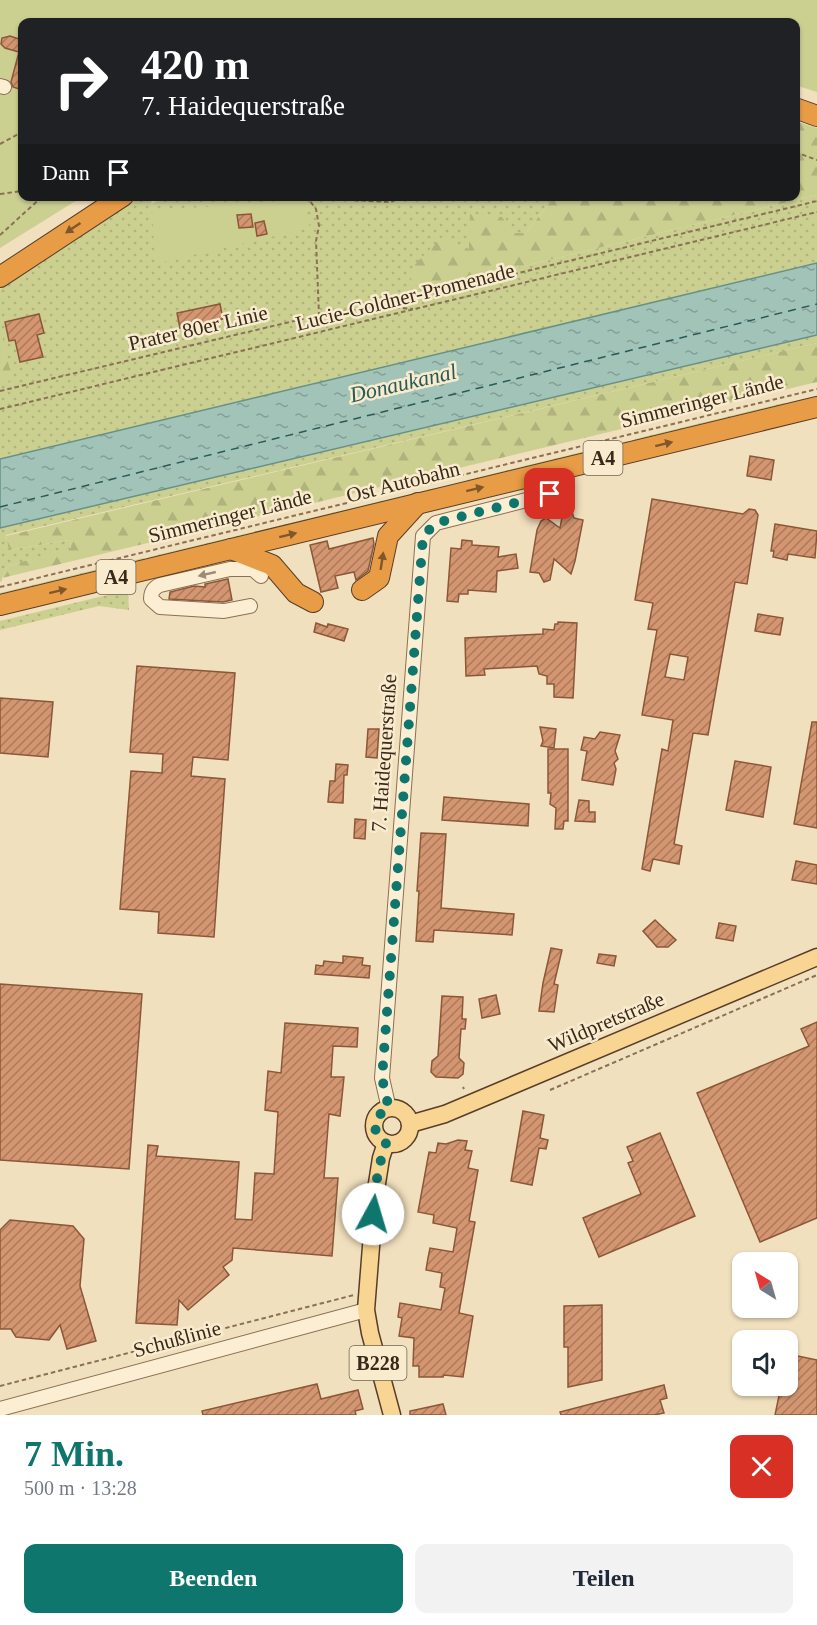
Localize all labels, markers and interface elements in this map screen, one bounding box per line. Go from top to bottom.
icon: right [42,42,120,120]
text: 420 m [141,42,250,88]
text: 7. Haidequerstraße [141,91,345,121]
icon: arrive [102,156,135,189]
text: Dann [42,160,90,185]
one-way arrow [65,222,81,233]
street label: Lucie-Goldner-Promenade [293,258,517,336]
street label: Prater 80er Linie [126,300,270,356]
water label: Donaukanal [346,359,459,408]
street label: Simmeringer Lände [618,369,786,433]
one-way arrow [655,438,673,448]
road number: A4 [584,441,622,475]
street label: Ost Autobahn [344,456,463,508]
pin [524,468,575,519]
icon: arrive [533,477,566,510]
street label: Simmeringer Lände [146,484,314,548]
one-way arrow [465,484,484,494]
one-way arrow [279,530,297,540]
one-way arrow [378,552,387,571]
road number: A4 [96,560,136,594]
one-way arrow [198,570,216,580]
one-way arrow [49,586,67,596]
street label: 7. Haidequerstraße [366,673,402,833]
street label: Wildpretstraße [544,987,668,1057]
position arrow [341,1182,405,1246]
north arrow [732,1252,798,1318]
map controls [732,1252,798,1396]
street label: Schußlinie [131,1316,223,1362]
button: sound [732,1330,798,1396]
road number: B228 [350,1346,406,1380]
text: 7 Min. [24,1434,124,1474]
button: close [730,1435,793,1498]
text: 500 m · 13:28 [24,1477,137,1499]
button: Beenden [24,1544,403,1613]
button: Teilen [415,1544,793,1613]

